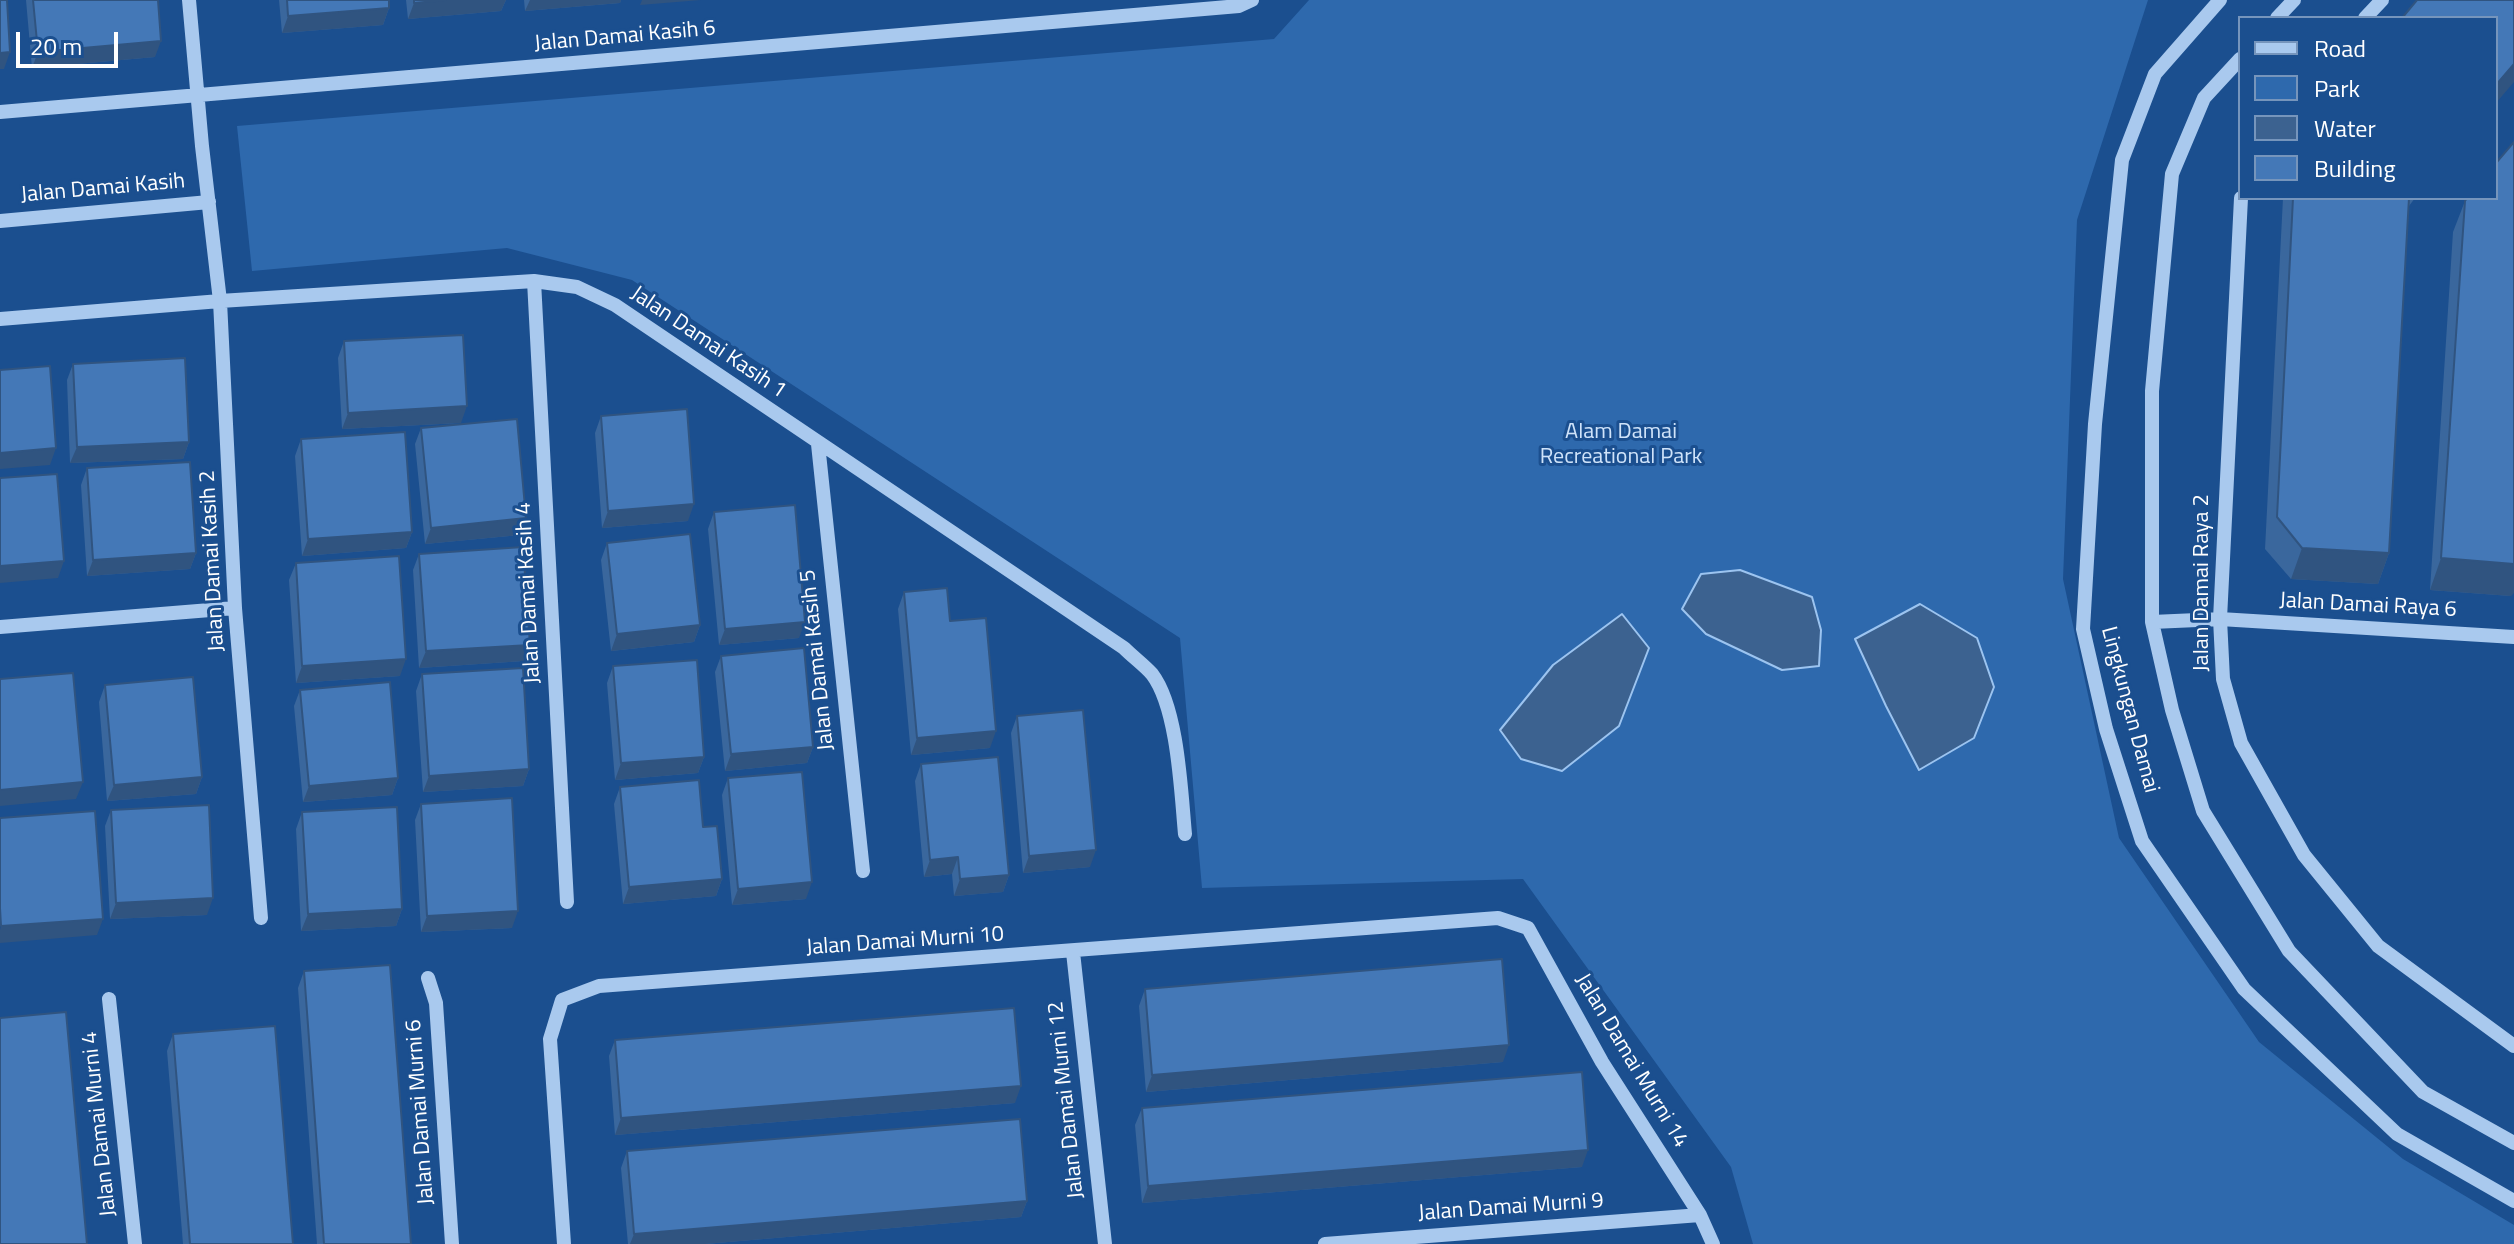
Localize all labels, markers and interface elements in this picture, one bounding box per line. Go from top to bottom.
scale bar [20,16,122,66]
street label: Jalan Damai Kasih 6 [533,16,717,58]
legend [2238,16,2498,200]
text: 20 m [30,28,82,64]
text: Road [2314,30,2366,66]
text: Park [2314,70,2360,106]
text: Water [2314,110,2376,146]
text: Building [2314,150,2396,186]
street label: Jalan Damai Kasih [20,169,186,209]
street label: Jalan Damai Kasih 1 [625,281,791,405]
park label: Alam Damai Recreational Park [1540,420,1702,472]
street label: Jalan Damai Kasih 2 [195,469,231,653]
street label: Jalan Damai Raya 2 [2190,494,2216,672]
street label: Jalan Damai Kasih 4 [511,501,547,685]
street label: Jalan Damai Kasih 5 [795,568,841,752]
street label: Jalan Damai Raya 6 [2279,588,2457,624]
street label: Lingkungan Damai [2094,624,2164,796]
street label: Jalan Damai Murni 10 [805,922,1005,962]
street label: Jalan Damai Murni 14 [1569,969,1693,1153]
street label: Jalan Damai Murni 12 [1044,1000,1090,1200]
street label: Jalan Damai Murni 6 [401,1018,441,1206]
street label: Jalan Damai Murni 4 [77,1030,123,1218]
street label: Jalan Damai Murni 9 [1417,1188,1605,1228]

